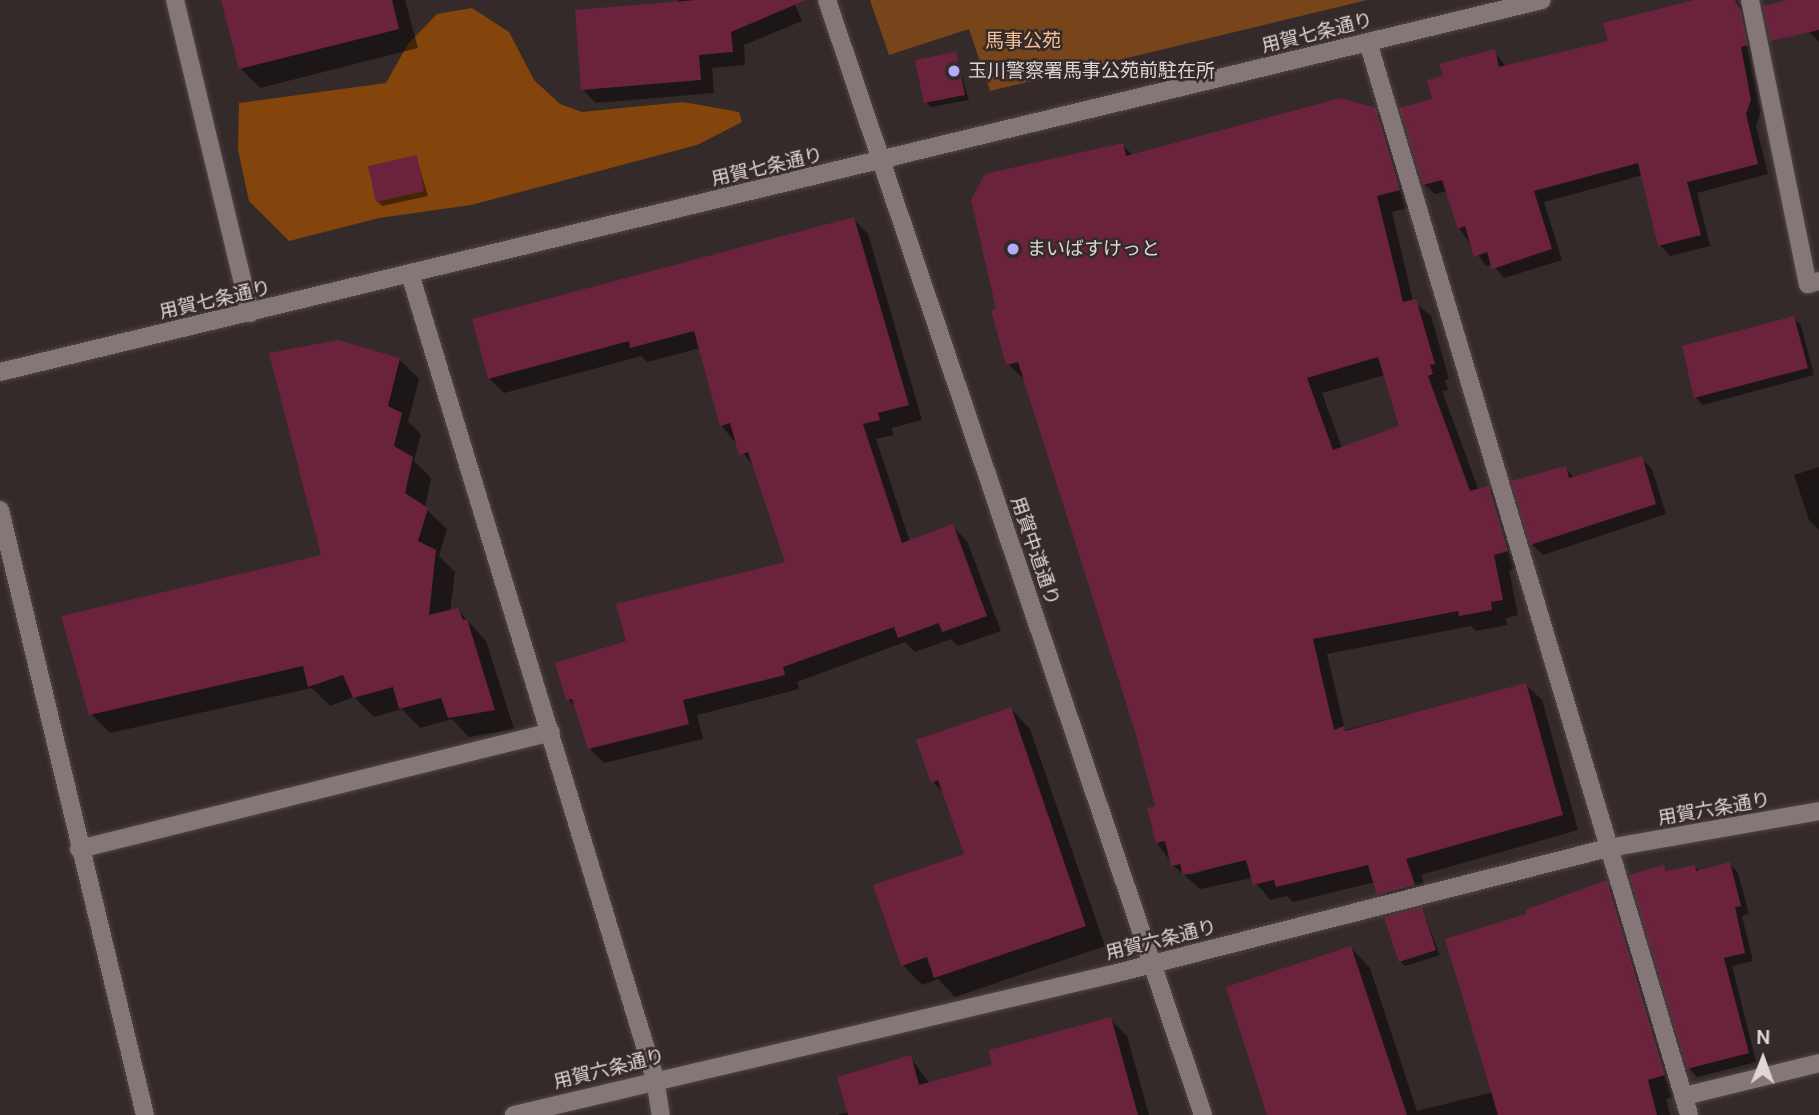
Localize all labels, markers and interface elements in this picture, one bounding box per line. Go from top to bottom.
street label: 用賀七条通り [1259,8,1375,58]
park label: 馬事公苑 [985,30,1061,52]
place label: 玉川警察署馬事公苑前駐在所 [968,60,1215,82]
marker: 玉川警察署馬事公苑前駐在所 [946,63,962,79]
street label: 用賀七条通り [709,143,825,191]
place label: まいばすけっと [1027,238,1160,260]
marker: まいばすけっと [1005,241,1021,257]
street label: 用賀七条通り [157,276,273,324]
street label: 用賀中道通り [1006,493,1064,609]
street label: 用賀六条通り [1656,788,1772,830]
street label: 用賀六条通り [1103,915,1219,965]
north arrow [1728,1024,1798,1094]
text: N [1756,1025,1771,1050]
street label: 用賀六条通り [551,1044,667,1094]

